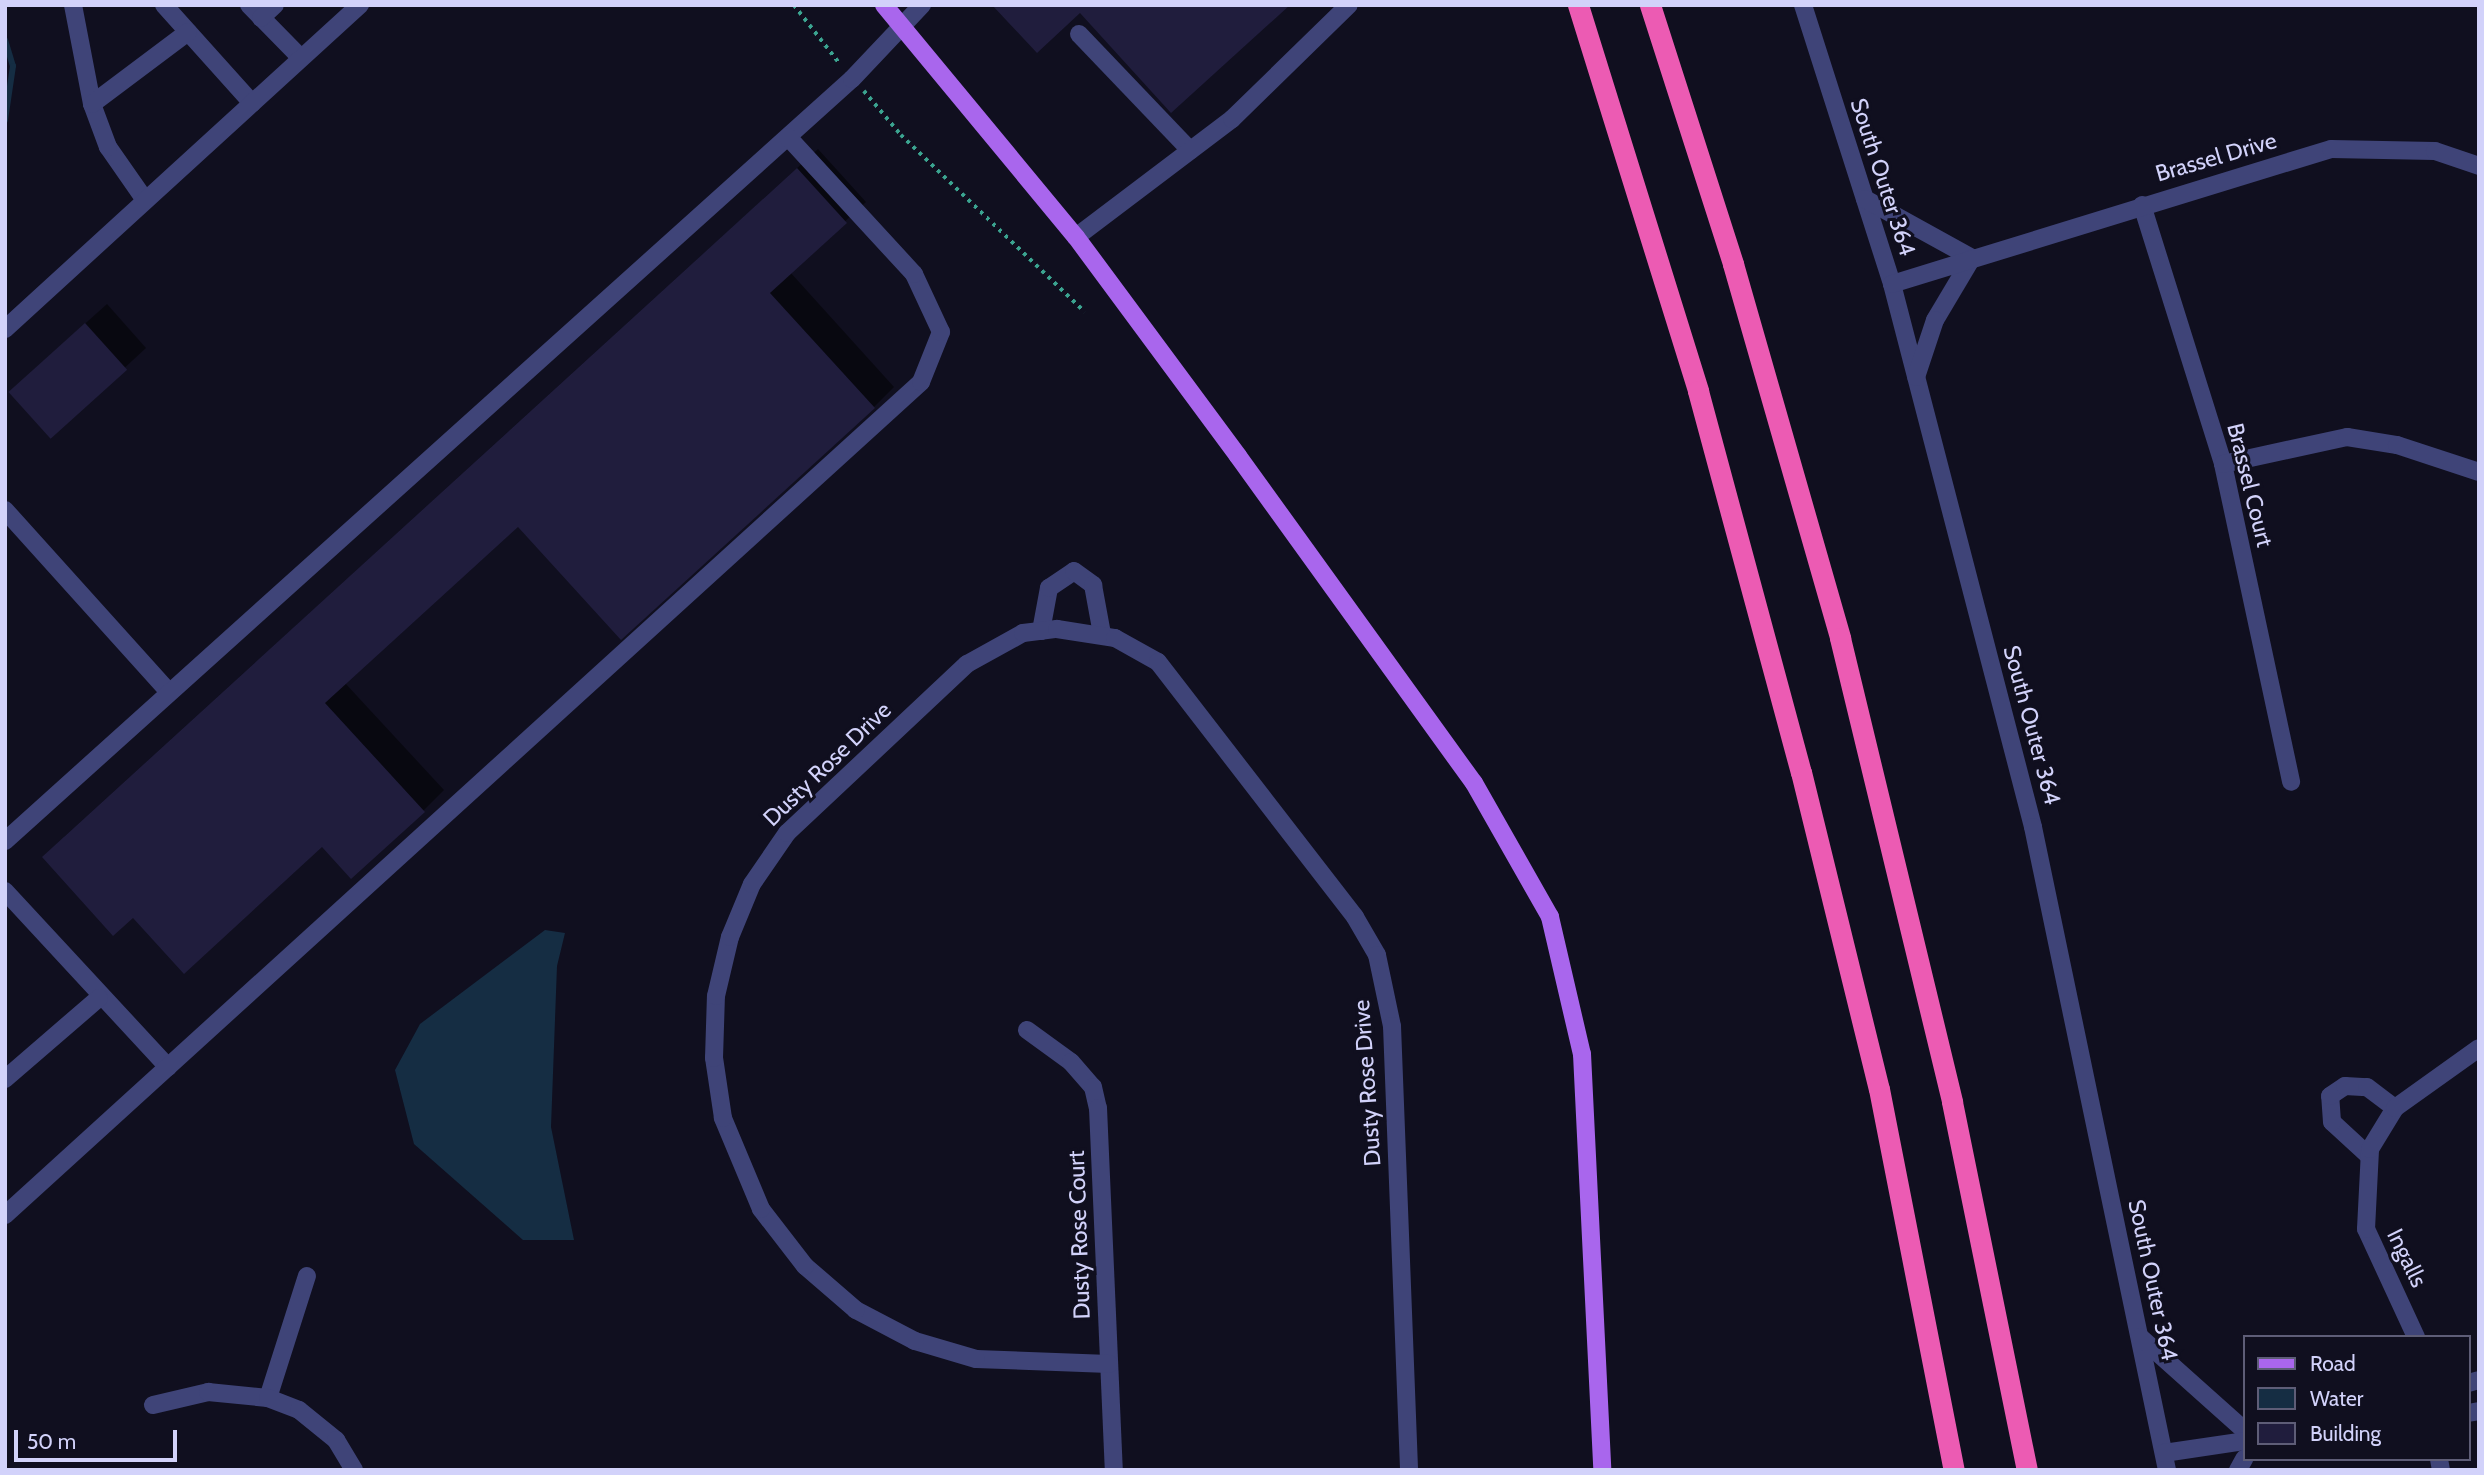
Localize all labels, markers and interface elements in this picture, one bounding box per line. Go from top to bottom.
street label: South Outer 364 [1845,95,1921,259]
street label: Brassel Drive [2152,127,2280,187]
street label: Brassel Court [2221,420,2279,550]
street label: South Outer 364 [1997,642,2067,808]
street label: Dusty Rose Drive [757,696,897,832]
street label: Dusty Rose Drive [1347,999,1387,1167]
street label: Dusty Rose Court [1062,1150,1096,1320]
street label: South Outer 364 [2122,1197,2184,1363]
street label: Ingalls [2381,1224,2433,1292]
legend [2242,1335,2470,1461]
text: Road [2310,1351,2356,1376]
text: Water [2310,1386,2363,1411]
scale bar [18,1416,180,1460]
text: Building [2310,1421,2381,1446]
text: 50 m [27,1429,76,1454]

